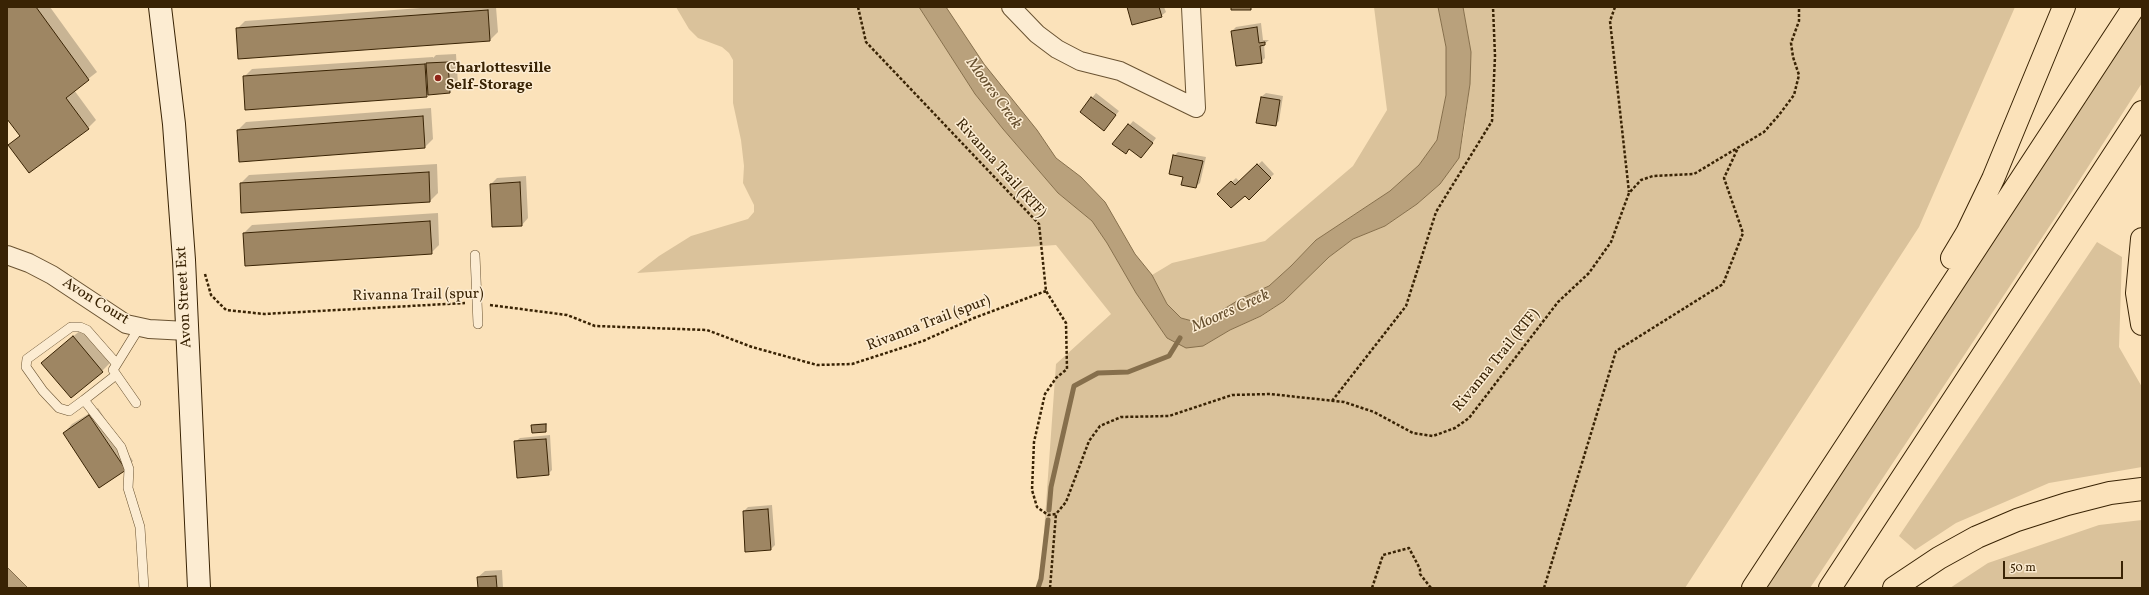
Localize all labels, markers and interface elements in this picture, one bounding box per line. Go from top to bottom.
water label: Moores Creek [961,55,1025,133]
place label: Charlottesville Self-Storage [446,60,551,95]
marker: Charlottesville Self-Storage [433,73,443,83]
street label: Rivanna Trail (RTF) [951,116,1049,222]
street label: Avon Street Ext [173,246,197,348]
street label: Avon Court [58,274,132,330]
street label: Rivanna Trail (spur) [352,286,484,306]
water label: Moores Creek [1189,286,1273,338]
street label: Rivanna Trail (spur) [865,292,993,356]
street label: Rivanna Trail (RTF) [1450,306,1544,416]
scale bar [2005,553,2125,579]
text: 50 m [2010,560,2036,576]

